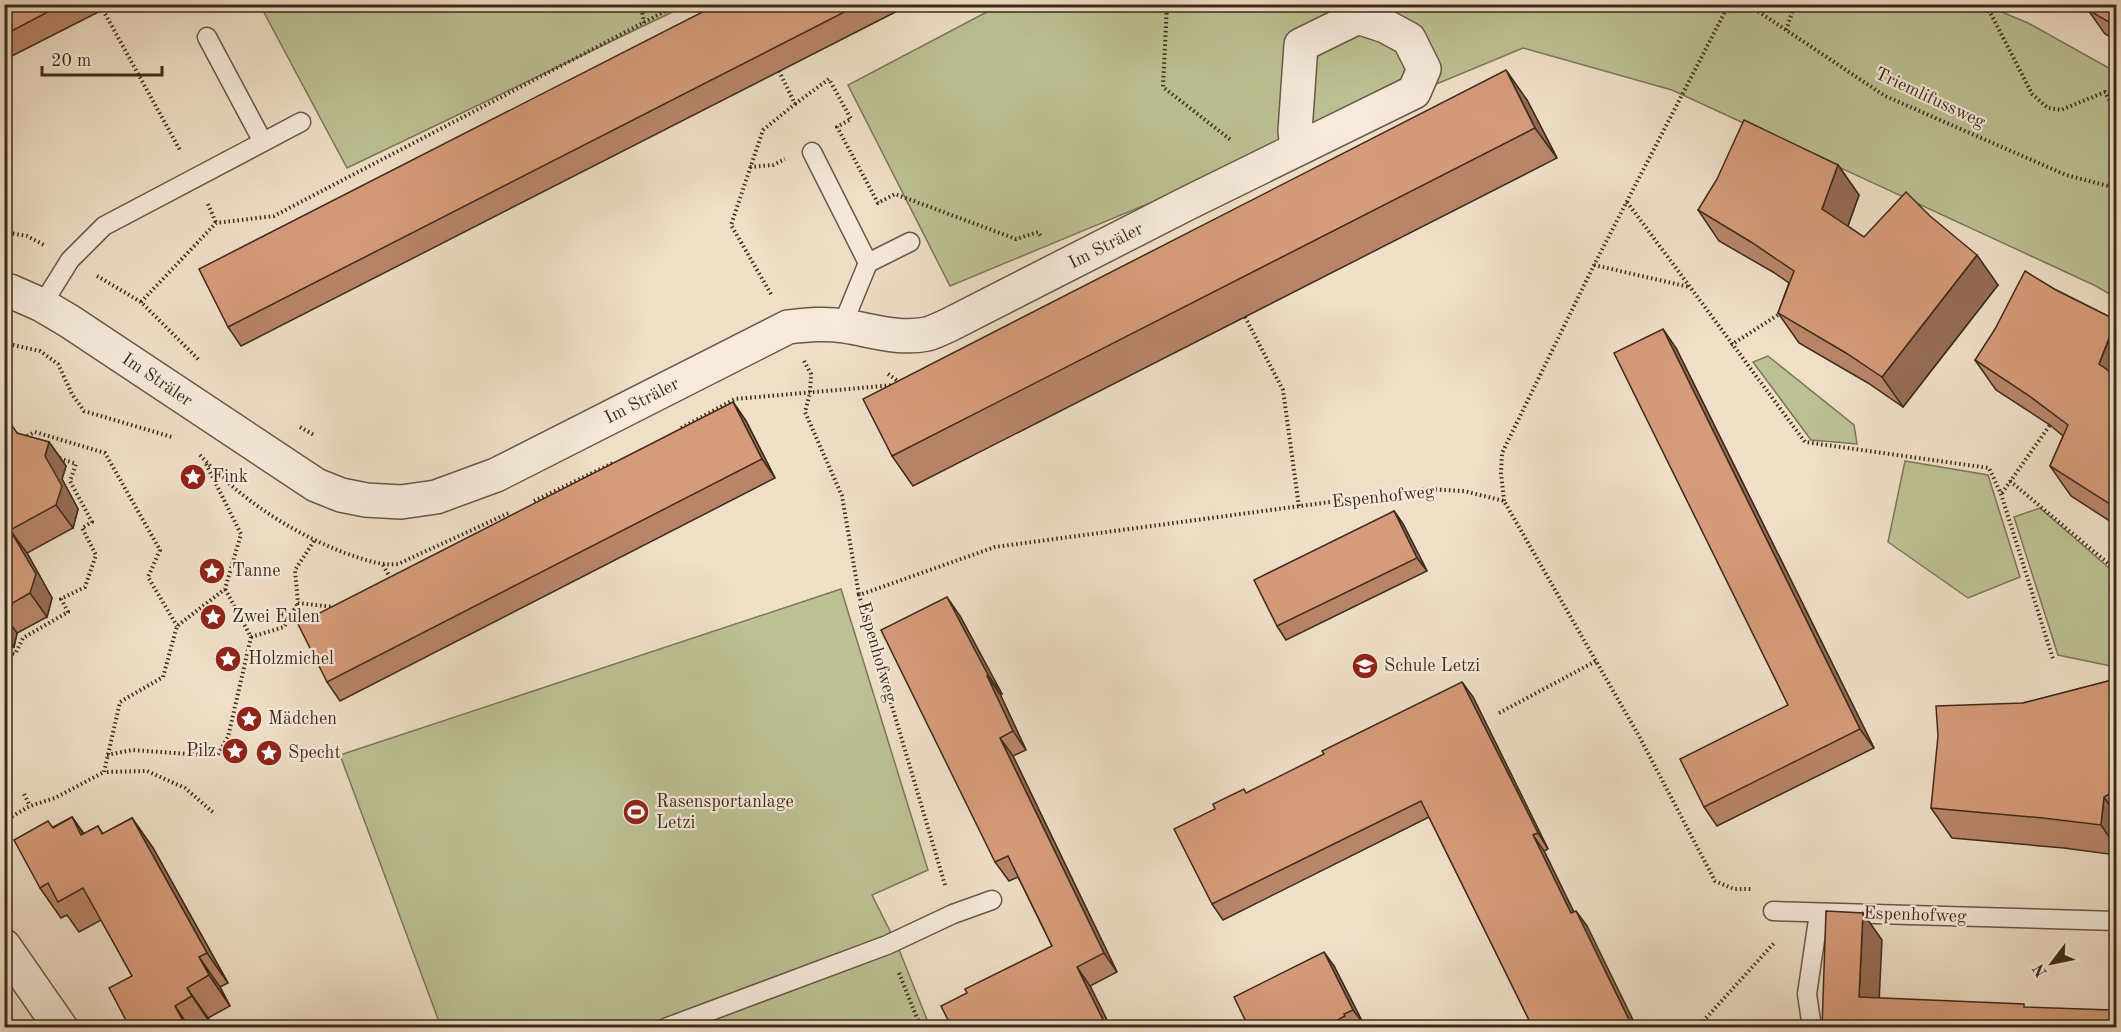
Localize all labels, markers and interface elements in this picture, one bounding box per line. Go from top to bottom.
scale bar [42,39,162,77]
text: 20 m [51,52,91,70]
street label: Triemlifussweg [1872,65,1988,132]
street label: Im Sträler [1066,219,1147,272]
street label: Im Sträler [119,350,196,410]
street label: Im Sträler [602,374,683,427]
place icon: Fink [178,462,208,492]
place label: Fink [212,468,248,486]
street label: Espenhofweg [1331,483,1436,511]
place icon: Tanne [197,556,227,586]
place label: Tanne [232,562,281,580]
street label: Espenhofweg [854,600,900,704]
place icon: Zwei Eulen [198,602,228,632]
place label: Zwei Eulen [232,608,320,626]
place icon: Holzmichel [213,644,243,674]
place label: Holzmichel [248,650,334,668]
school or university icon: Schule Letzi [1350,651,1380,681]
place label: Schule Letzi [1384,657,1480,675]
place icon: Mädchen [234,704,264,734]
place label: Mädchen [268,710,337,728]
place icon: Pilz [220,736,250,766]
place icon: Specht [254,738,284,768]
place label: Pilz [186,742,216,760]
place label: Specht [288,744,341,762]
place label: Rasensportanlage Letzi [656,793,794,832]
sports icon: Rasensportanlage Letzi [621,797,651,827]
street label: Espenhofweg [1863,904,1967,926]
north arrow [2022,933,2082,993]
text: N [2031,960,2051,979]

